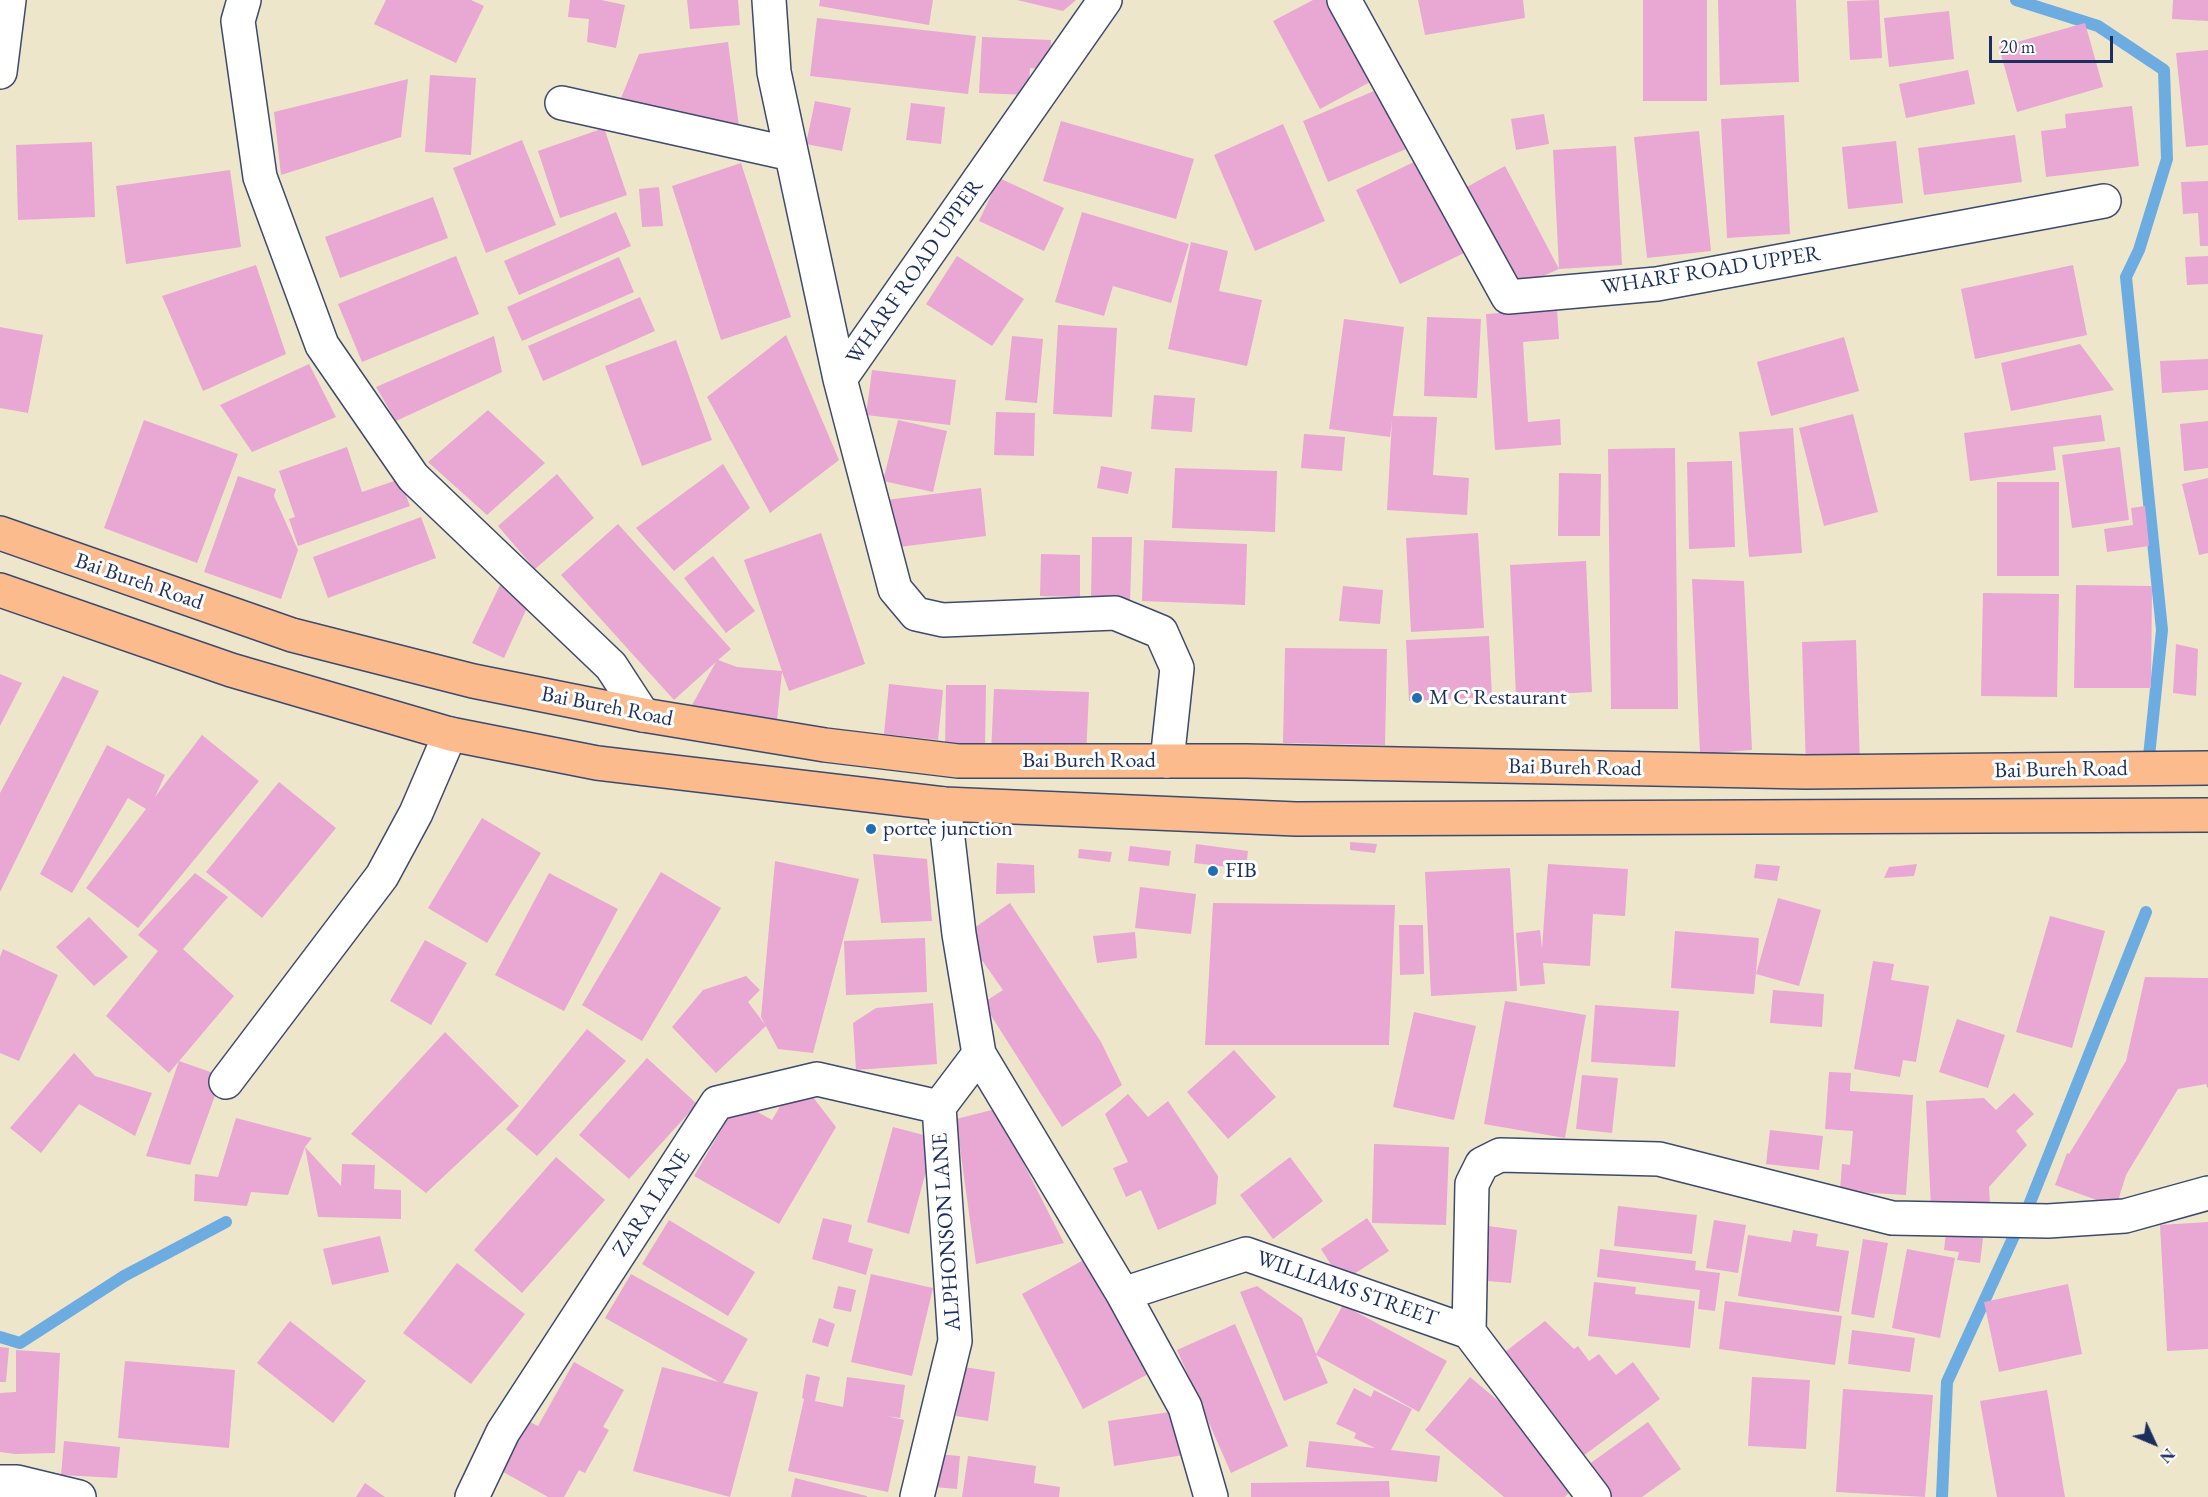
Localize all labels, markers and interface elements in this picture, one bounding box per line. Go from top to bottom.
scale bar [1992,24,2116,62]
text: 20 m [2000,35,2035,58]
street label: WHARF ROAD UPPER [841,174,989,370]
street label: WHARF ROAD UPPER [1600,241,1822,301]
street label: Bai Bureh Road [71,548,207,616]
street label: Bai Bureh Road [539,681,675,733]
place label: M C Restaurant [1429,685,1567,711]
marker: M C Restaurant [1410,691,1424,705]
street label: Bai Bureh Road [1022,748,1156,774]
street label: Bai Bureh Road [1508,754,1642,782]
street label: Bai Bureh Road [1994,756,2128,784]
place label: portee junction [883,816,1013,842]
marker: portee junction [864,822,878,836]
place label: FIB [1225,858,1257,884]
marker: FIB [1206,864,1220,878]
street label: ALPHONSON LANE [927,1132,967,1332]
street label: ZARA LANE [608,1144,696,1262]
street label: WILLIAMS STREET [1253,1245,1441,1333]
north arrow [2124,1413,2184,1473]
text: N [2155,1444,2179,1468]

